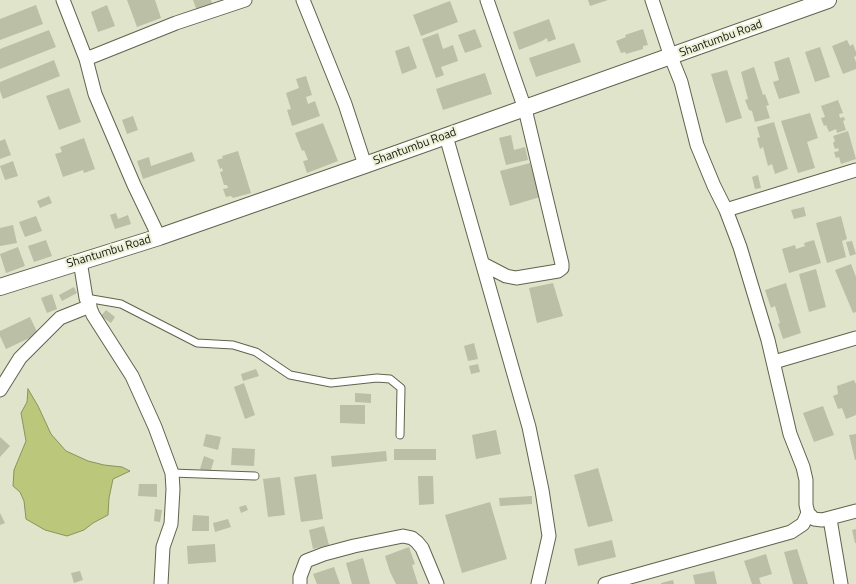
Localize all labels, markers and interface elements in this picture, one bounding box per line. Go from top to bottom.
street label: Shantumbu Road [678,17,764,61]
street label: Shantumbu Road [372,125,458,169]
street label: Shantumbu Road [65,232,153,272]

